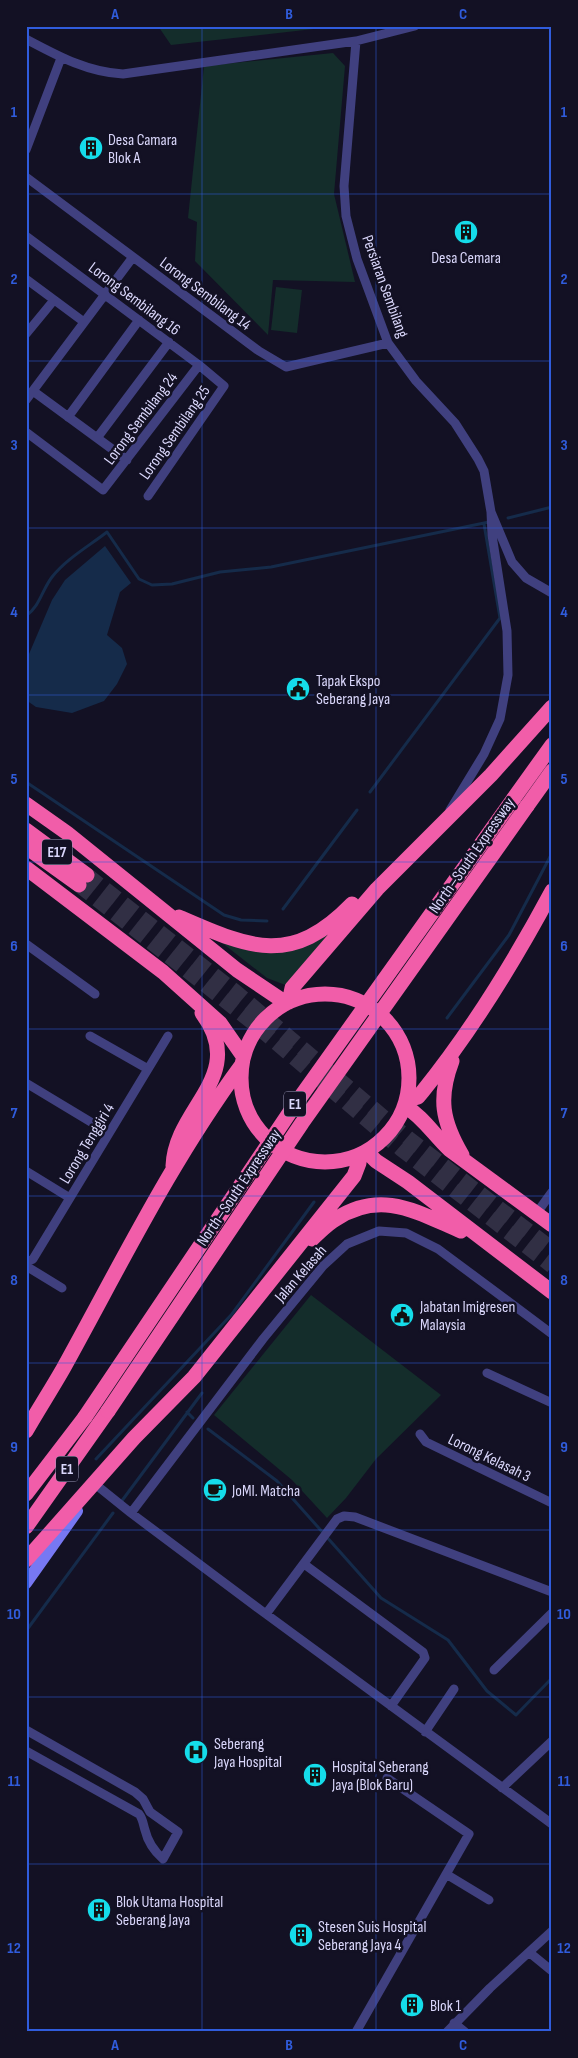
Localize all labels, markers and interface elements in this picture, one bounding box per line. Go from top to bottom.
text: A [110,5,119,24]
text: B [285,5,293,24]
text: C [459,5,467,24]
text: 1 [11,103,18,122]
text: 1 [561,103,568,122]
place label: Desa Camara Blok A [108,131,177,168]
building icon: Desa Camara Blok A [78,135,104,161]
building icon: Desa Cemara [453,219,479,245]
street label: Persiaran Sembilang [357,233,412,340]
place label: Desa Cemara [431,249,501,268]
street label: Lorong Sembilang 14 [156,254,255,335]
street label: Lorong Sembilang 16 [85,259,184,340]
text: 2 [10,270,18,289]
text: 2 [560,270,568,289]
street label: Lorong Sembilang 24 [100,369,182,469]
street label: Lorong Sembilang 25 [136,382,215,483]
text: 3 [10,436,18,455]
text: 3 [560,436,568,455]
text: 4 [10,603,18,622]
text: 4 [560,603,568,622]
place label: Tapak Ekspo Seberang Jaya [316,672,390,709]
public building icon: Tapak Ekspo Seberang Jaya [285,676,311,702]
text: 5 [10,770,18,789]
text: 5 [560,770,568,789]
street label: North–South Expressway [425,794,519,917]
road number: E17 [42,840,72,864]
text: 6 [10,937,18,956]
text: 6 [560,937,568,956]
road number: E1 [284,1092,306,1116]
street label: Lorong Tenggiri 4 [56,1100,119,1187]
text: 7 [11,1104,18,1123]
text: 7 [561,1104,568,1123]
street label: North–South Expressway [193,1126,285,1250]
street label: Jalan Kelasah [271,1242,331,1307]
text: 8 [10,1271,18,1290]
text: 8 [560,1271,568,1290]
place label: Jabatan Imigresen Malaysia [419,1298,515,1335]
public building icon: Jabatan Imigresen Malaysia [389,1302,415,1328]
street label: Lorong Kelasah 3 [445,1430,534,1487]
text: 9 [10,1438,18,1457]
text: 9 [560,1438,568,1457]
road number: E1 [56,1456,78,1482]
cafe icon: JoMI. Matcha [202,1477,228,1503]
place label: JoMI. Matcha [231,1482,300,1501]
text: 10 [7,1605,21,1624]
text: 10 [557,1605,571,1624]
place label: Seberang Jaya Hospital [213,1735,282,1772]
hospital icon: Seberang Jaya Hospital [183,1739,209,1765]
place label: Hospital Seberang Jaya (Blok Baru) [331,1758,429,1795]
building icon: Hospital Seberang Jaya (Blok Baru) [302,1762,328,1788]
text: 11 [8,1772,21,1791]
text: 11 [558,1772,571,1791]
place label: Blok Utama Hospital Seberang Jaya [116,1893,223,1930]
building icon: Blok Utama Hospital Seberang Jaya [86,1897,112,1923]
place label: Stesen Suis Hospital Seberang Jaya 4 [318,1918,426,1955]
building icon: Stesen Suis Hospital Seberang Jaya 4 [288,1922,314,1948]
text: 12 [7,1939,21,1958]
text: 12 [557,1939,571,1958]
building icon: Blok 1 [399,1992,425,2018]
place label: Blok 1 [430,1997,461,2016]
text: A [110,2036,119,2055]
text: B [285,2036,293,2055]
text: C [459,2036,467,2055]

